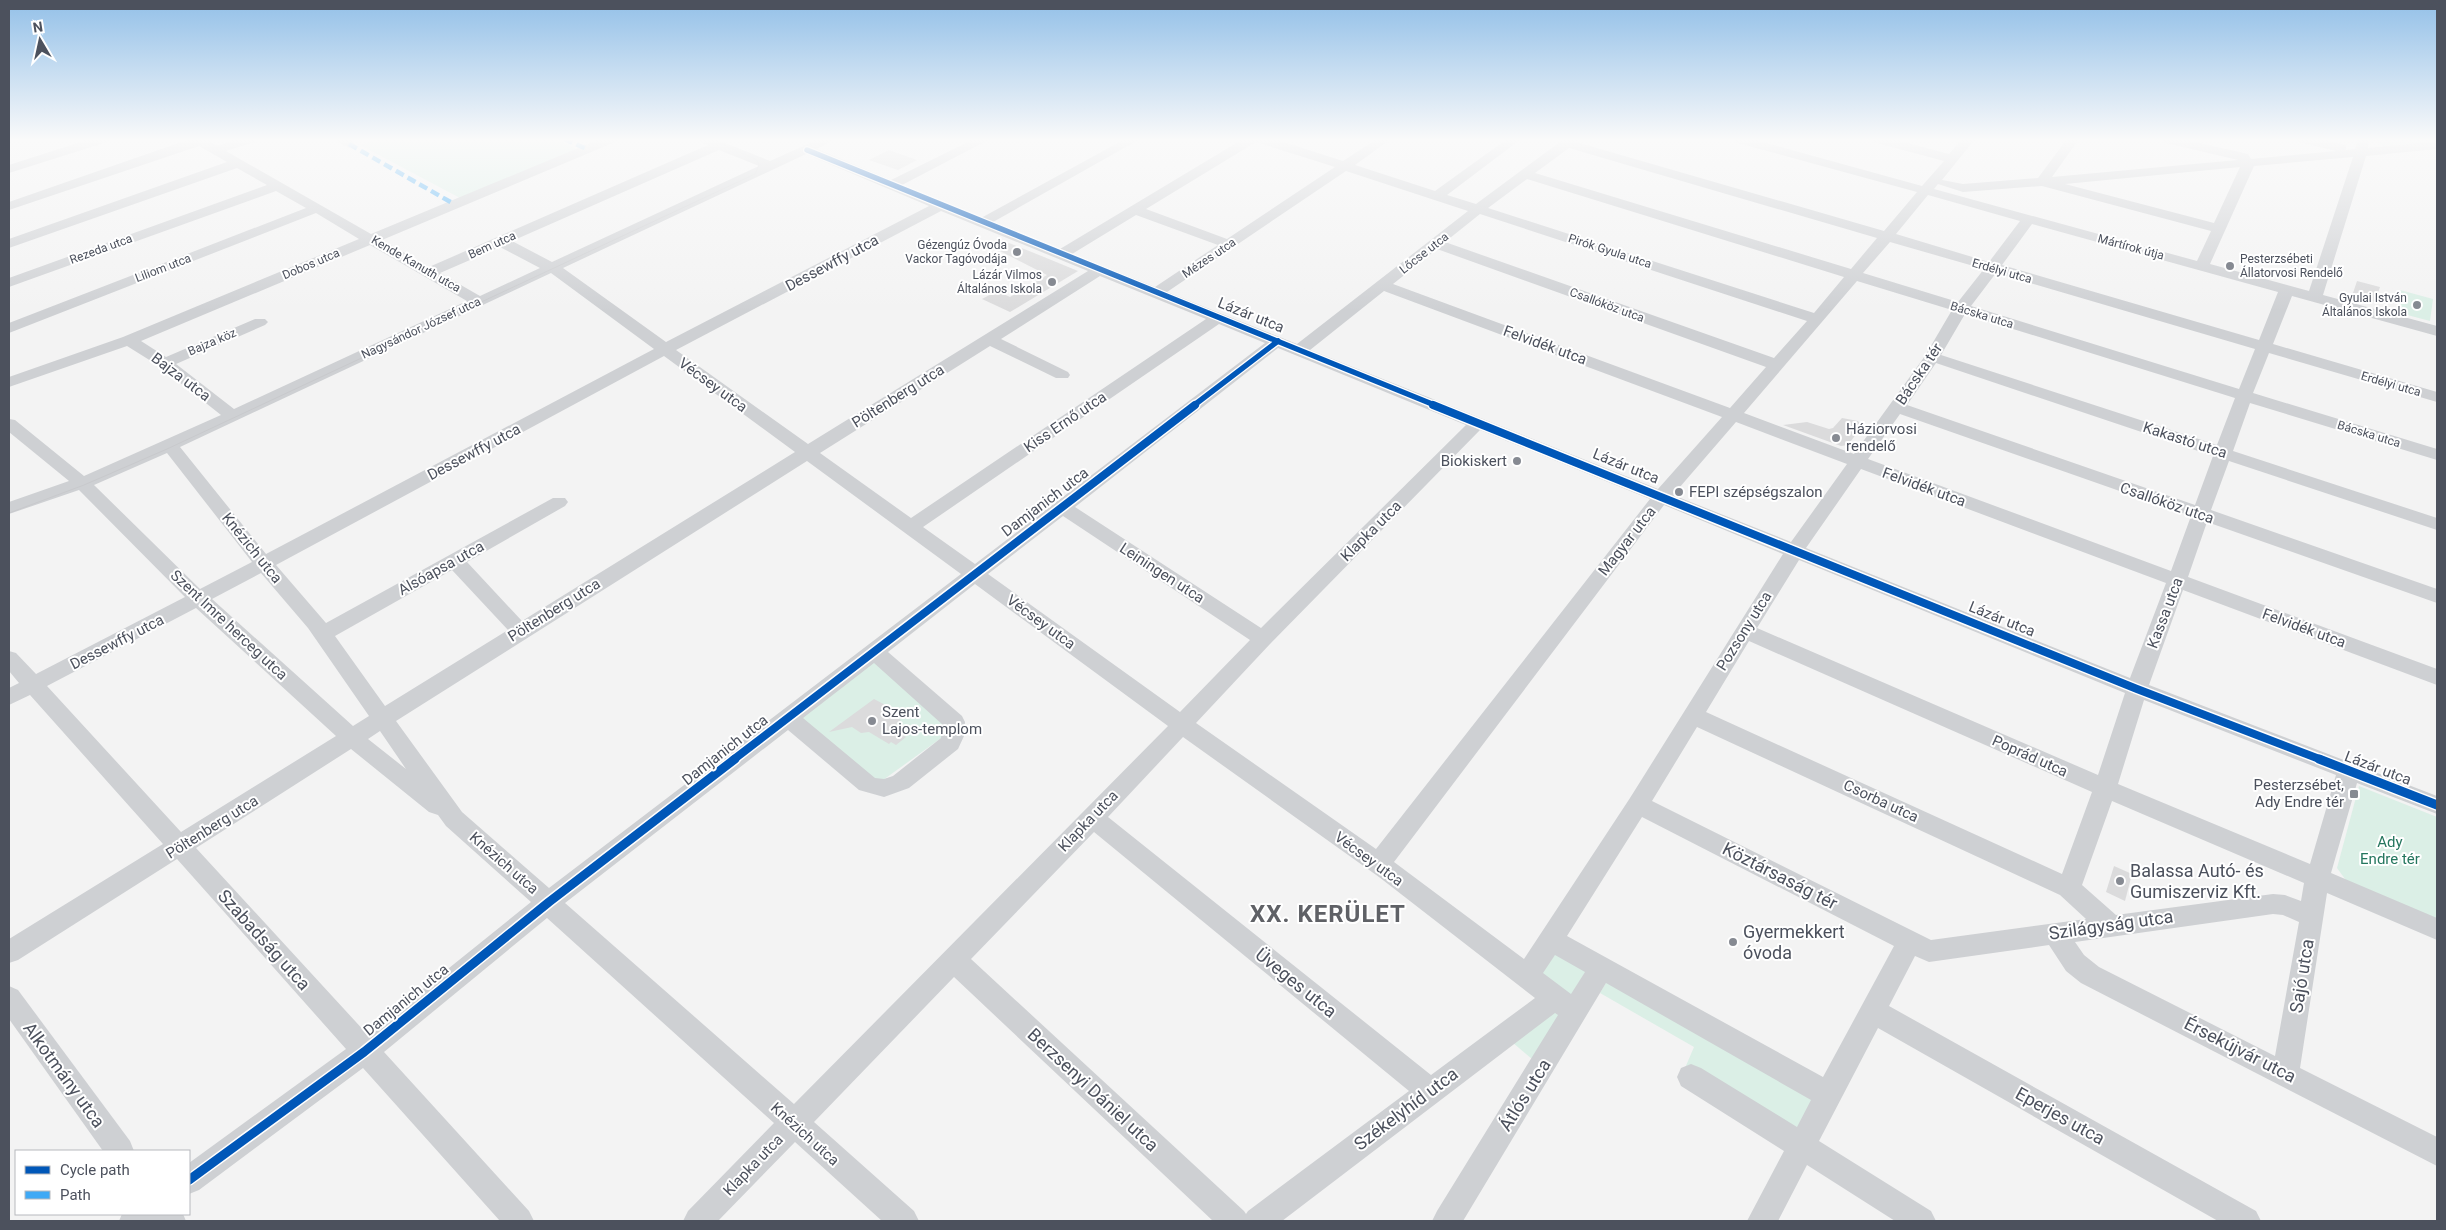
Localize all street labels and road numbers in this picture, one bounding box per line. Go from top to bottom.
street label: Bem utca [466,228,518,262]
street label: Lőcse utca [1397,229,1451,277]
street label: Rezeda utca [68,231,134,267]
street label: Dessewffy utca [782,231,882,295]
street label: Pirók Gyula utca [1567,231,1653,271]
street label: Mártírok útja [2096,231,2166,263]
street label: Kende Kanuth utca [369,233,463,295]
street label: Mézes utca [1180,235,1238,281]
street label: Dobos utca [280,246,342,282]
street label: Liliom utca [133,251,193,285]
street label: Erdélyi utca [1970,256,2034,286]
street label: Csallóköz utca [1568,285,1646,325]
street label: Nagysándor József utca [359,294,483,362]
street label: Lázár utca [1215,294,1287,336]
street label: Bácska utca [1949,299,2015,331]
street label: Felvidék utca [1501,322,1589,368]
street label: Bajza köz [186,326,238,358]
street label: Bácska tér [1892,340,1946,408]
street label: Bajza utca [148,349,214,405]
street label: Vécsey utca [675,354,751,416]
street label: Pöltenberg utca [849,360,947,432]
street label: Erdélyi utca [2359,369,2423,399]
street label: Kiss Ernő utca [1020,388,1110,456]
street label: Kakastó utca [2141,418,2229,462]
street label: Bácska utca [2336,418,2402,450]
street label: Dessewffy utca [424,420,524,484]
street label: Lázár utca [1590,445,1662,487]
street label: Damjanich utca [998,464,1092,540]
street label: Felvidék utca [1880,464,1968,510]
street label: Csallóköz utca [2118,479,2216,527]
street label: Klapka utca [1337,497,1405,565]
street label: Magyar utca [1594,503,1660,579]
street label: Knézich utca [218,509,286,587]
street label: Alsóapsa utca [395,537,487,599]
street label: Leiningen utca [1116,539,1208,607]
street label: Szent Imre herceg utca [167,566,291,684]
street label: Pöltenberg utca [505,574,603,646]
street label: Kassa utca [2143,575,2187,651]
street label: Pozsony utca [1713,588,1775,674]
street label: Vécsey utca [1003,591,1079,653]
street label: Lázár utca [1966,598,2038,640]
street label: Felvidék utca [2260,605,2348,651]
street label: Dessewffy utca [67,611,167,673]
street label: Damjanich utca [679,711,771,789]
street label: Poprád utca [1989,731,2071,781]
street label: Lázár utca [2342,747,2414,789]
street label: Csorba utca [1841,776,1921,826]
street label: Klapka utca [1054,787,1122,855]
street label: Pöltenberg utca [163,791,261,863]
street label: Knézich utca [466,828,542,898]
street label: Vécsey utca [1331,828,1407,890]
street label: Köztársaság tér [1719,838,1841,914]
street label: Szabadság utca [214,885,315,994]
street label: Szilágyság utca [2047,905,2175,944]
street label: Sajó utca [2285,937,2318,1014]
street label: Üveges utca [1252,944,1341,1022]
street label: Damjanich utca [360,960,452,1040]
street label: Érsekújvár utca [2181,1012,2300,1087]
street label: Alkotmány utca [19,1018,110,1131]
street label: Berzsenyi Dániel utca [1024,1024,1163,1156]
street label: Átlós utca [1494,1055,1555,1135]
street label: Székelyhíd utca [1350,1063,1462,1154]
street label: Eperjes utca [2012,1082,2108,1149]
street label: Knézich utca [767,1099,843,1169]
street label: Klapka utca [719,1131,787,1199]

